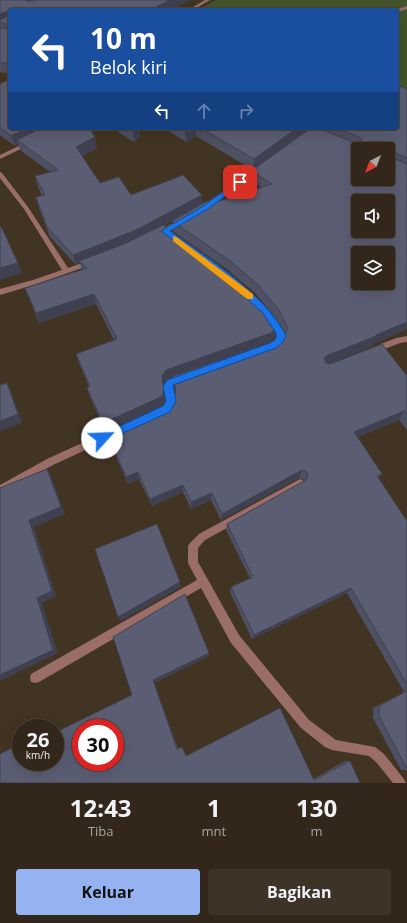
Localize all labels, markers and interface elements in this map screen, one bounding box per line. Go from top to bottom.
text: 10 m [90,19,157,57]
icon: left [24,24,76,76]
text: Belok kiri [90,55,167,79]
icon: left [151,100,173,122]
icon: ahead [193,100,215,122]
icon: right [235,100,257,122]
north arrow [351,142,395,186]
map controls [351,142,395,290]
pin [223,165,257,199]
icon: arrive [229,171,251,193]
button: sound [351,194,395,238]
button: layers [351,246,395,290]
position arrow [81,417,123,459]
speed limit sign: 30 [72,719,124,771]
text: 26 [27,726,49,753]
text: km/h [26,748,50,762]
text: 12:43 [70,791,132,824]
text: 1 [207,791,221,824]
text: 130 [296,791,337,824]
text: Tiba [88,822,114,840]
text: mnt [201,822,226,840]
text: m [311,822,323,840]
button: Keluar [16,869,200,915]
button: Bagikan [208,869,391,915]

